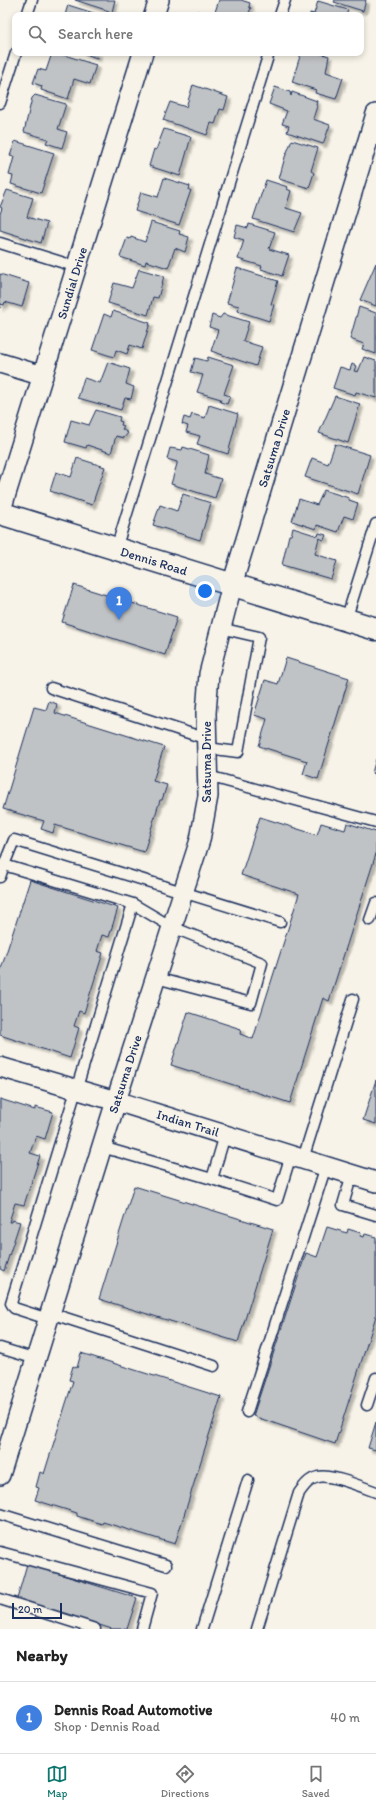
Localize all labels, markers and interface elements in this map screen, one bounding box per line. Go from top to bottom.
search box [12,12,364,56]
icon: search [26,23,48,45]
text: Search here [58,25,133,43]
street label: Sundial Drive [54,245,90,321]
street label: Satsuma Drive [255,407,293,489]
street label: Dennis Road [119,544,189,578]
your location [195,581,215,601]
pin: 1 [106,587,132,620]
street label: Satsuma Drive [199,721,214,803]
street label: Satsuma Drive [105,1033,145,1115]
street label: Indian Trail [155,1106,221,1140]
scale bar [12,1601,62,1620]
text: 20 m [18,1603,42,1616]
text: Nearby [16,1645,68,1665]
text: Dennis Road Automotive [54,1701,213,1719]
text: 1 [26,1710,32,1725]
text: 40 m [330,1710,360,1725]
text: Shop · Dennis Road [54,1719,160,1734]
tab: Map [46,1763,68,1800]
tab: Directions [161,1763,209,1800]
tab: Saved [302,1763,330,1800]

